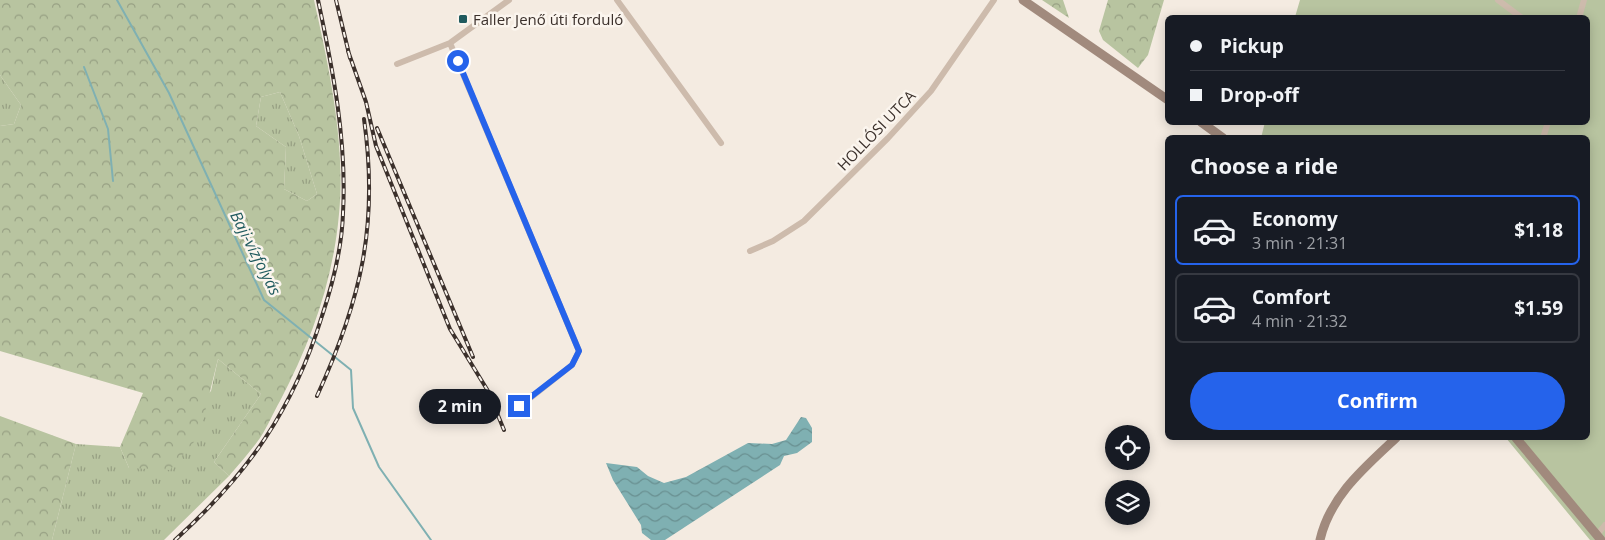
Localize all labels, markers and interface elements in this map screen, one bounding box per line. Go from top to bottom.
place label: Faller Jenő úti forduló [473,9,623,29]
marker: Faller Jenő úti forduló [457,13,469,25]
text: Pickup [1220,33,1284,59]
route start [447,50,469,72]
text: Drop-off [1220,82,1299,108]
street label: HOLLÓSI UTCA [833,85,920,175]
text: Choose a ride [1190,150,1338,180]
text: Economy [1252,206,1338,232]
water label: Baji-vízfolyás [225,207,287,299]
icon: car [1192,208,1237,253]
text: $1.18 [1514,217,1563,243]
text: 3 min · 21:31 [1252,232,1347,254]
text: Comfort [1252,284,1331,310]
icon: car [1192,286,1237,331]
text: $1.59 [1514,295,1563,321]
text: 4 min · 21:32 [1252,310,1347,332]
button: Confirm [1190,372,1565,430]
callout: 2 min [419,388,502,424]
text: 2 min [438,395,482,417]
route end [508,395,530,417]
map controls [1105,425,1150,525]
button: locate [1105,425,1150,470]
button: layers [1105,480,1150,525]

